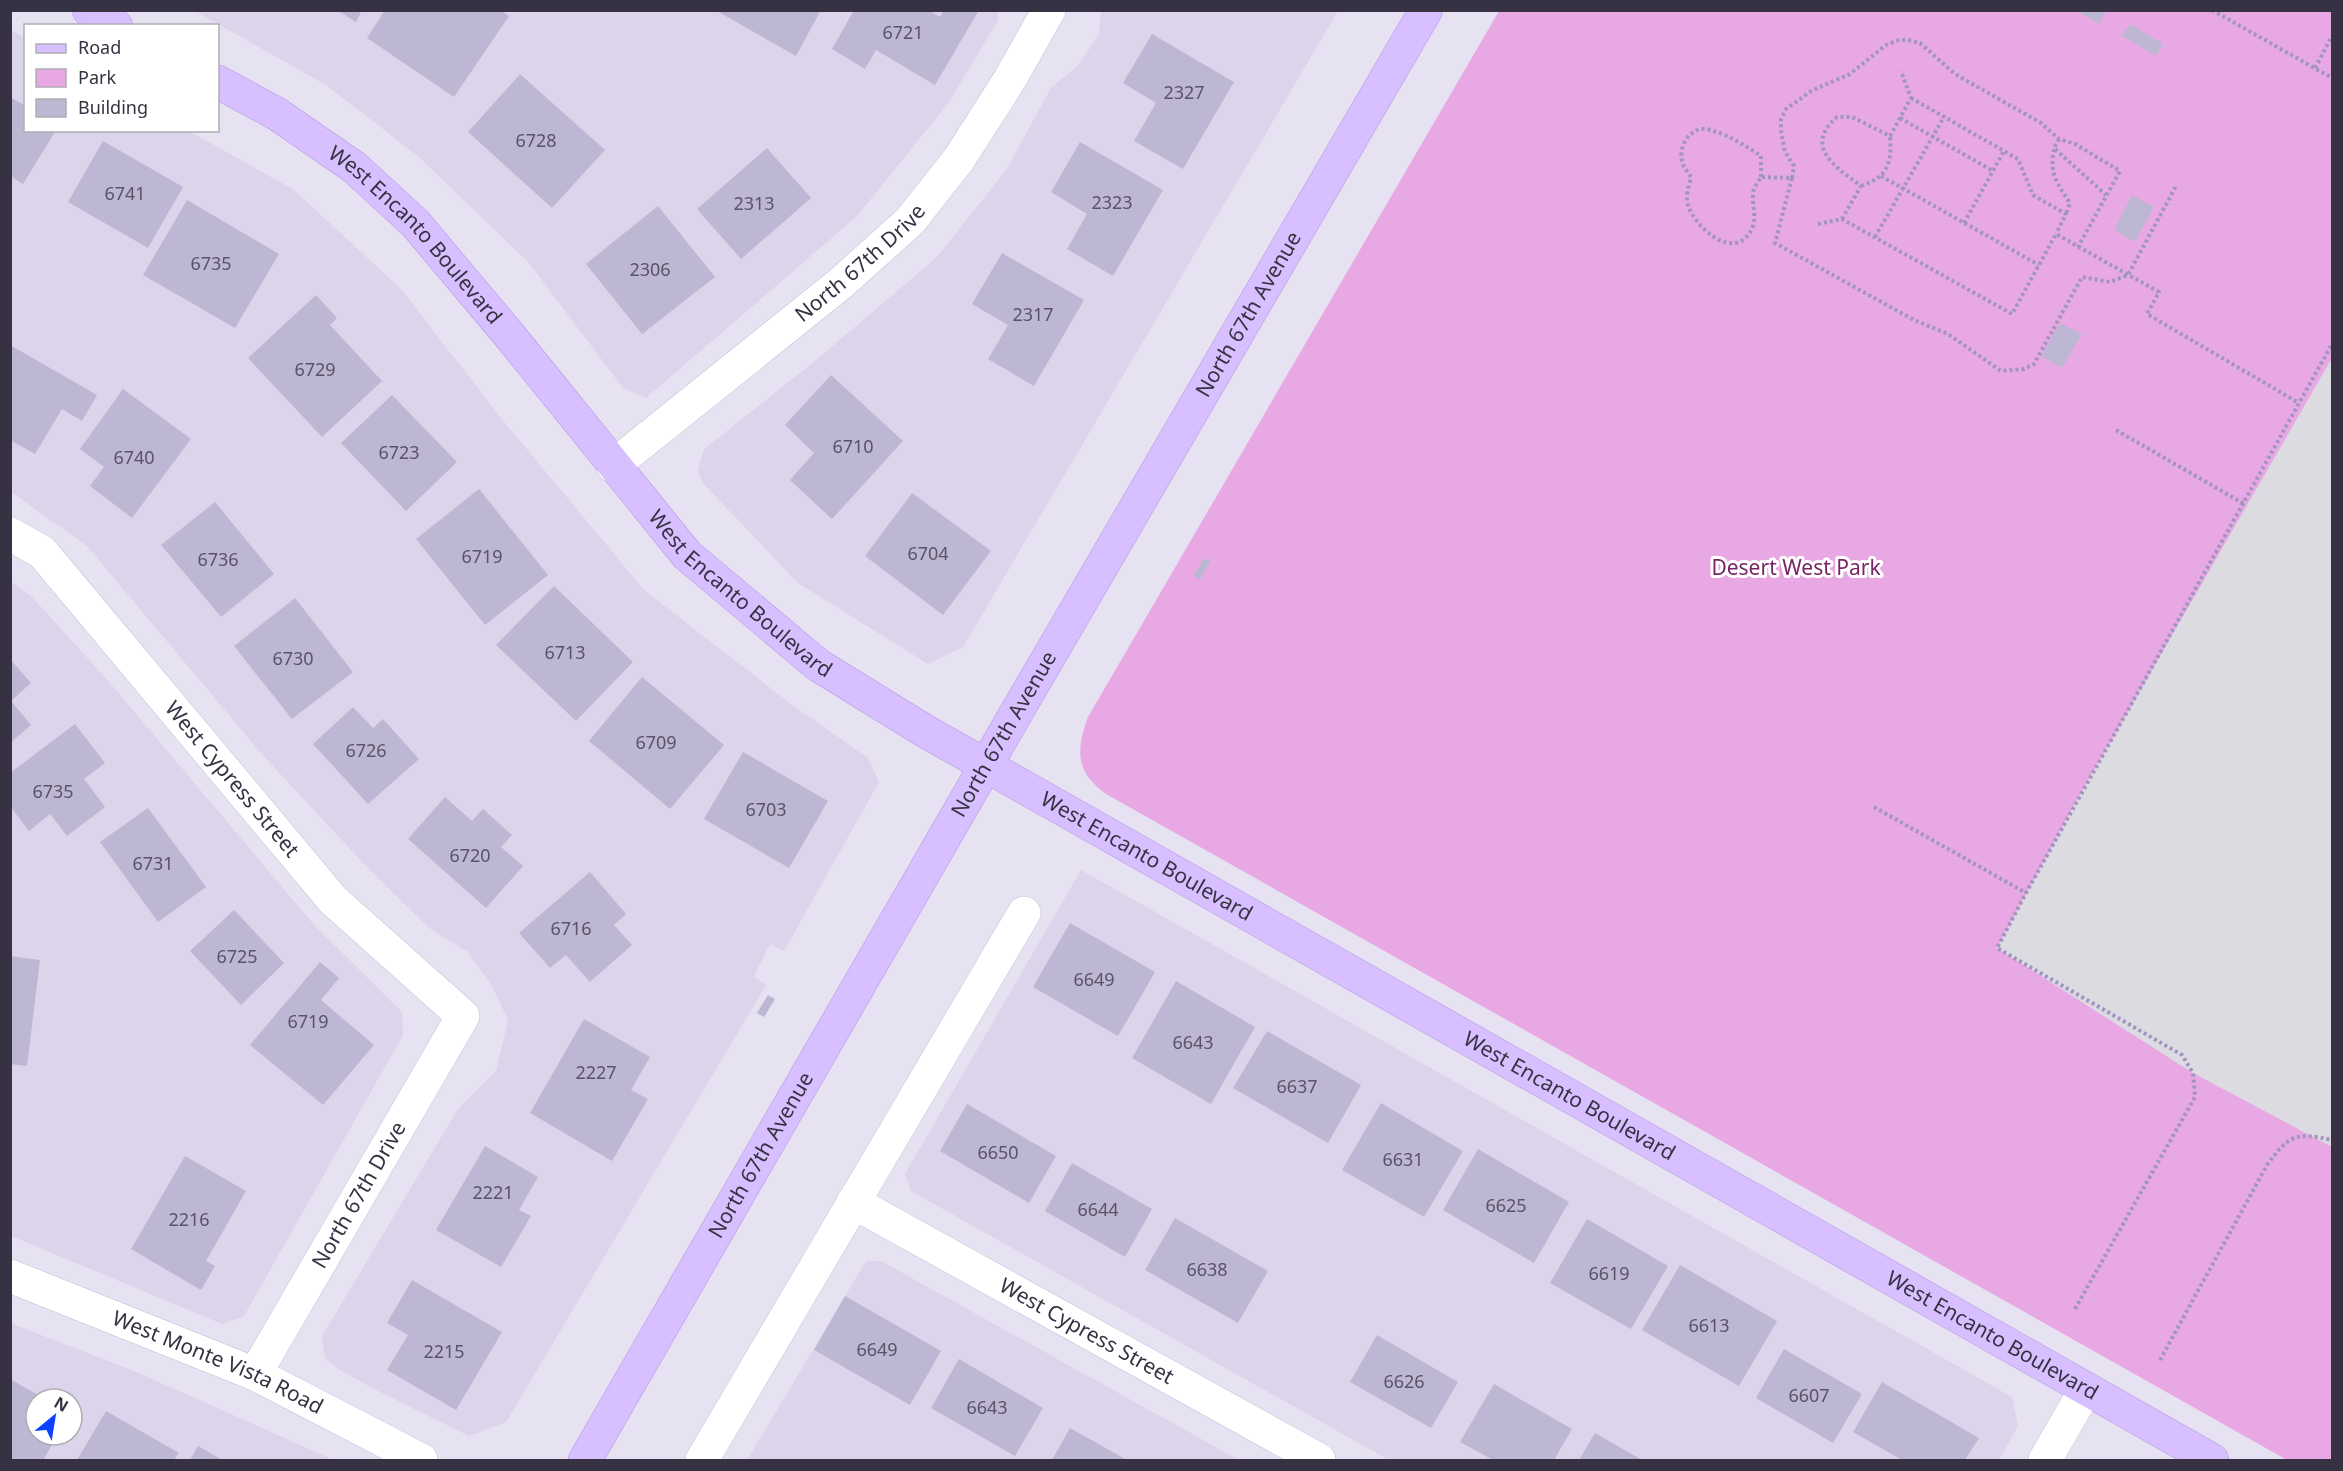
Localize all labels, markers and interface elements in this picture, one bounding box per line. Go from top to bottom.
house number: 6721 [882,20,924,44]
legend [24,24,219,132]
text: Road [78,35,121,59]
text: Park [78,65,116,89]
house number: 2327 [1163,80,1205,104]
text: Building [78,95,148,119]
house number: 6728 [515,128,557,152]
street label: West Encanto Boulevard [323,139,509,330]
house number: 6741 [104,181,146,205]
house number: 2323 [1091,190,1133,214]
house number: 2313 [733,191,775,215]
street label: North 67th Drive [789,198,931,328]
street label: North 67th Avenue [1188,226,1307,402]
house number: 6735 [190,251,232,275]
house number: 2306 [629,257,671,281]
house number: 2317 [1012,302,1054,326]
house number: 6729 [294,357,336,381]
house number: 6710 [832,434,874,458]
house number: 6723 [378,440,420,464]
house number: 6740 [113,445,155,469]
street label: West Encanto Boulevard [643,503,838,683]
house number: 6704 [907,541,949,565]
house number: 6719 [461,544,503,568]
house number: 6736 [197,547,239,571]
park label: Desert West Park [1711,553,1881,581]
house number: 6713 [544,640,586,664]
house number: 6730 [272,646,314,670]
street label: North 67th Avenue [944,646,1062,822]
street label: West Cypress Street [159,695,307,863]
house number: 6709 [635,730,677,754]
house number: 6726 [345,738,387,762]
house number: 6735 [32,779,74,803]
street label: West Encanto Boulevard [1036,784,1258,927]
house number: 6703 [745,797,787,821]
house number: 6720 [449,843,491,867]
house number: 6731 [132,851,174,875]
house number: 6716 [550,916,592,940]
house number: 6725 [216,944,258,968]
house number: 6649 [1073,967,1115,991]
house number: 6719 [287,1009,329,1033]
street label: West Encanto Boulevard [1459,1024,1681,1166]
house number: 6643 [1172,1030,1214,1054]
house number: 2227 [575,1060,617,1084]
street label: North 67th Avenue [701,1067,819,1243]
house number: 6637 [1276,1074,1318,1098]
street label: North 67th Drive [305,1116,412,1273]
house number: 6650 [977,1140,1019,1164]
house number: 6631 [1382,1147,1424,1171]
house number: 2221 [472,1180,514,1204]
house number: 6625 [1485,1193,1527,1217]
house number: 6644 [1077,1197,1119,1221]
house number: 2216 [168,1207,210,1231]
house number: 6638 [1186,1257,1228,1281]
house number: 6619 [1588,1261,1630,1285]
street label: West Encanto Boulevard [1882,1264,2104,1406]
street label: West Cypress Street [995,1271,1180,1390]
street label: West Monte Vista Road [109,1303,328,1420]
house number: 6613 [1688,1313,1730,1337]
house number: 6649 [856,1337,898,1361]
house number: 2215 [423,1339,465,1363]
house number: 6626 [1383,1369,1425,1393]
house number: 6607 [1788,1383,1830,1407]
north arrow [24,1387,84,1447]
text: N [50,1391,73,1417]
house number: 6643 [966,1395,1008,1419]

